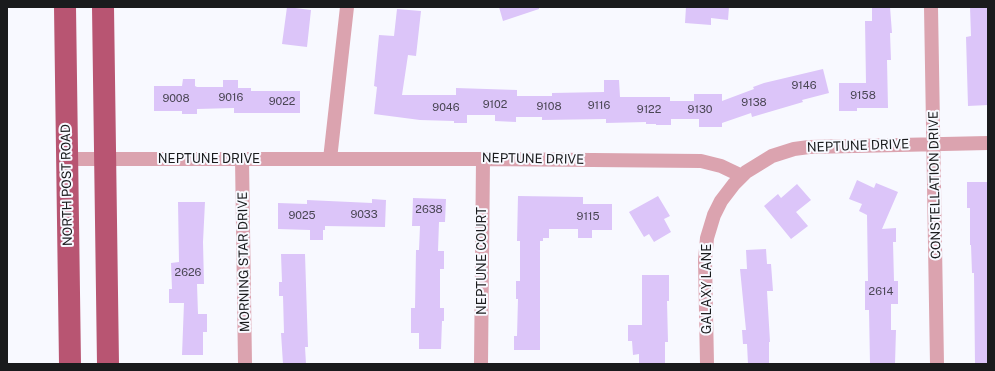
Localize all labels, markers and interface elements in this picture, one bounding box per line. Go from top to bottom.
house number: 9146 [791,79,817,93]
house number: 9158 [850,89,876,103]
house number: 9016 [219,91,243,105]
house number: 9008 [162,92,190,106]
house number: 9022 [269,95,295,109]
house number: 9138 [741,96,767,110]
house number: 9102 [483,98,507,112]
house number: 9116 [588,99,610,113]
house number: 9108 [536,100,562,114]
house number: 9046 [432,101,460,115]
house number: 9122 [637,103,661,117]
house number: 9130 [688,103,712,117]
street label: CONSTELLATION DRIVE [926,111,944,259]
street label: NORTH POST ROAD [58,124,76,246]
street label: NEPTUNE DRIVE [807,136,909,156]
street label: NEPTUNE DRIVE [482,150,584,168]
street label: NEPTUNE DRIVE [158,151,260,167]
street label: MORNING STAR DRIVE [235,192,253,332]
house number: 2638 [415,203,443,217]
street label: NEPTUNE COURT [474,207,490,315]
house number: 9033 [350,208,378,222]
house number: 9025 [288,209,316,223]
house number: 9115 [577,210,599,224]
street label: GALAXY LANE [699,244,715,334]
house number: 2626 [175,266,201,280]
house number: 2614 [869,285,893,299]

